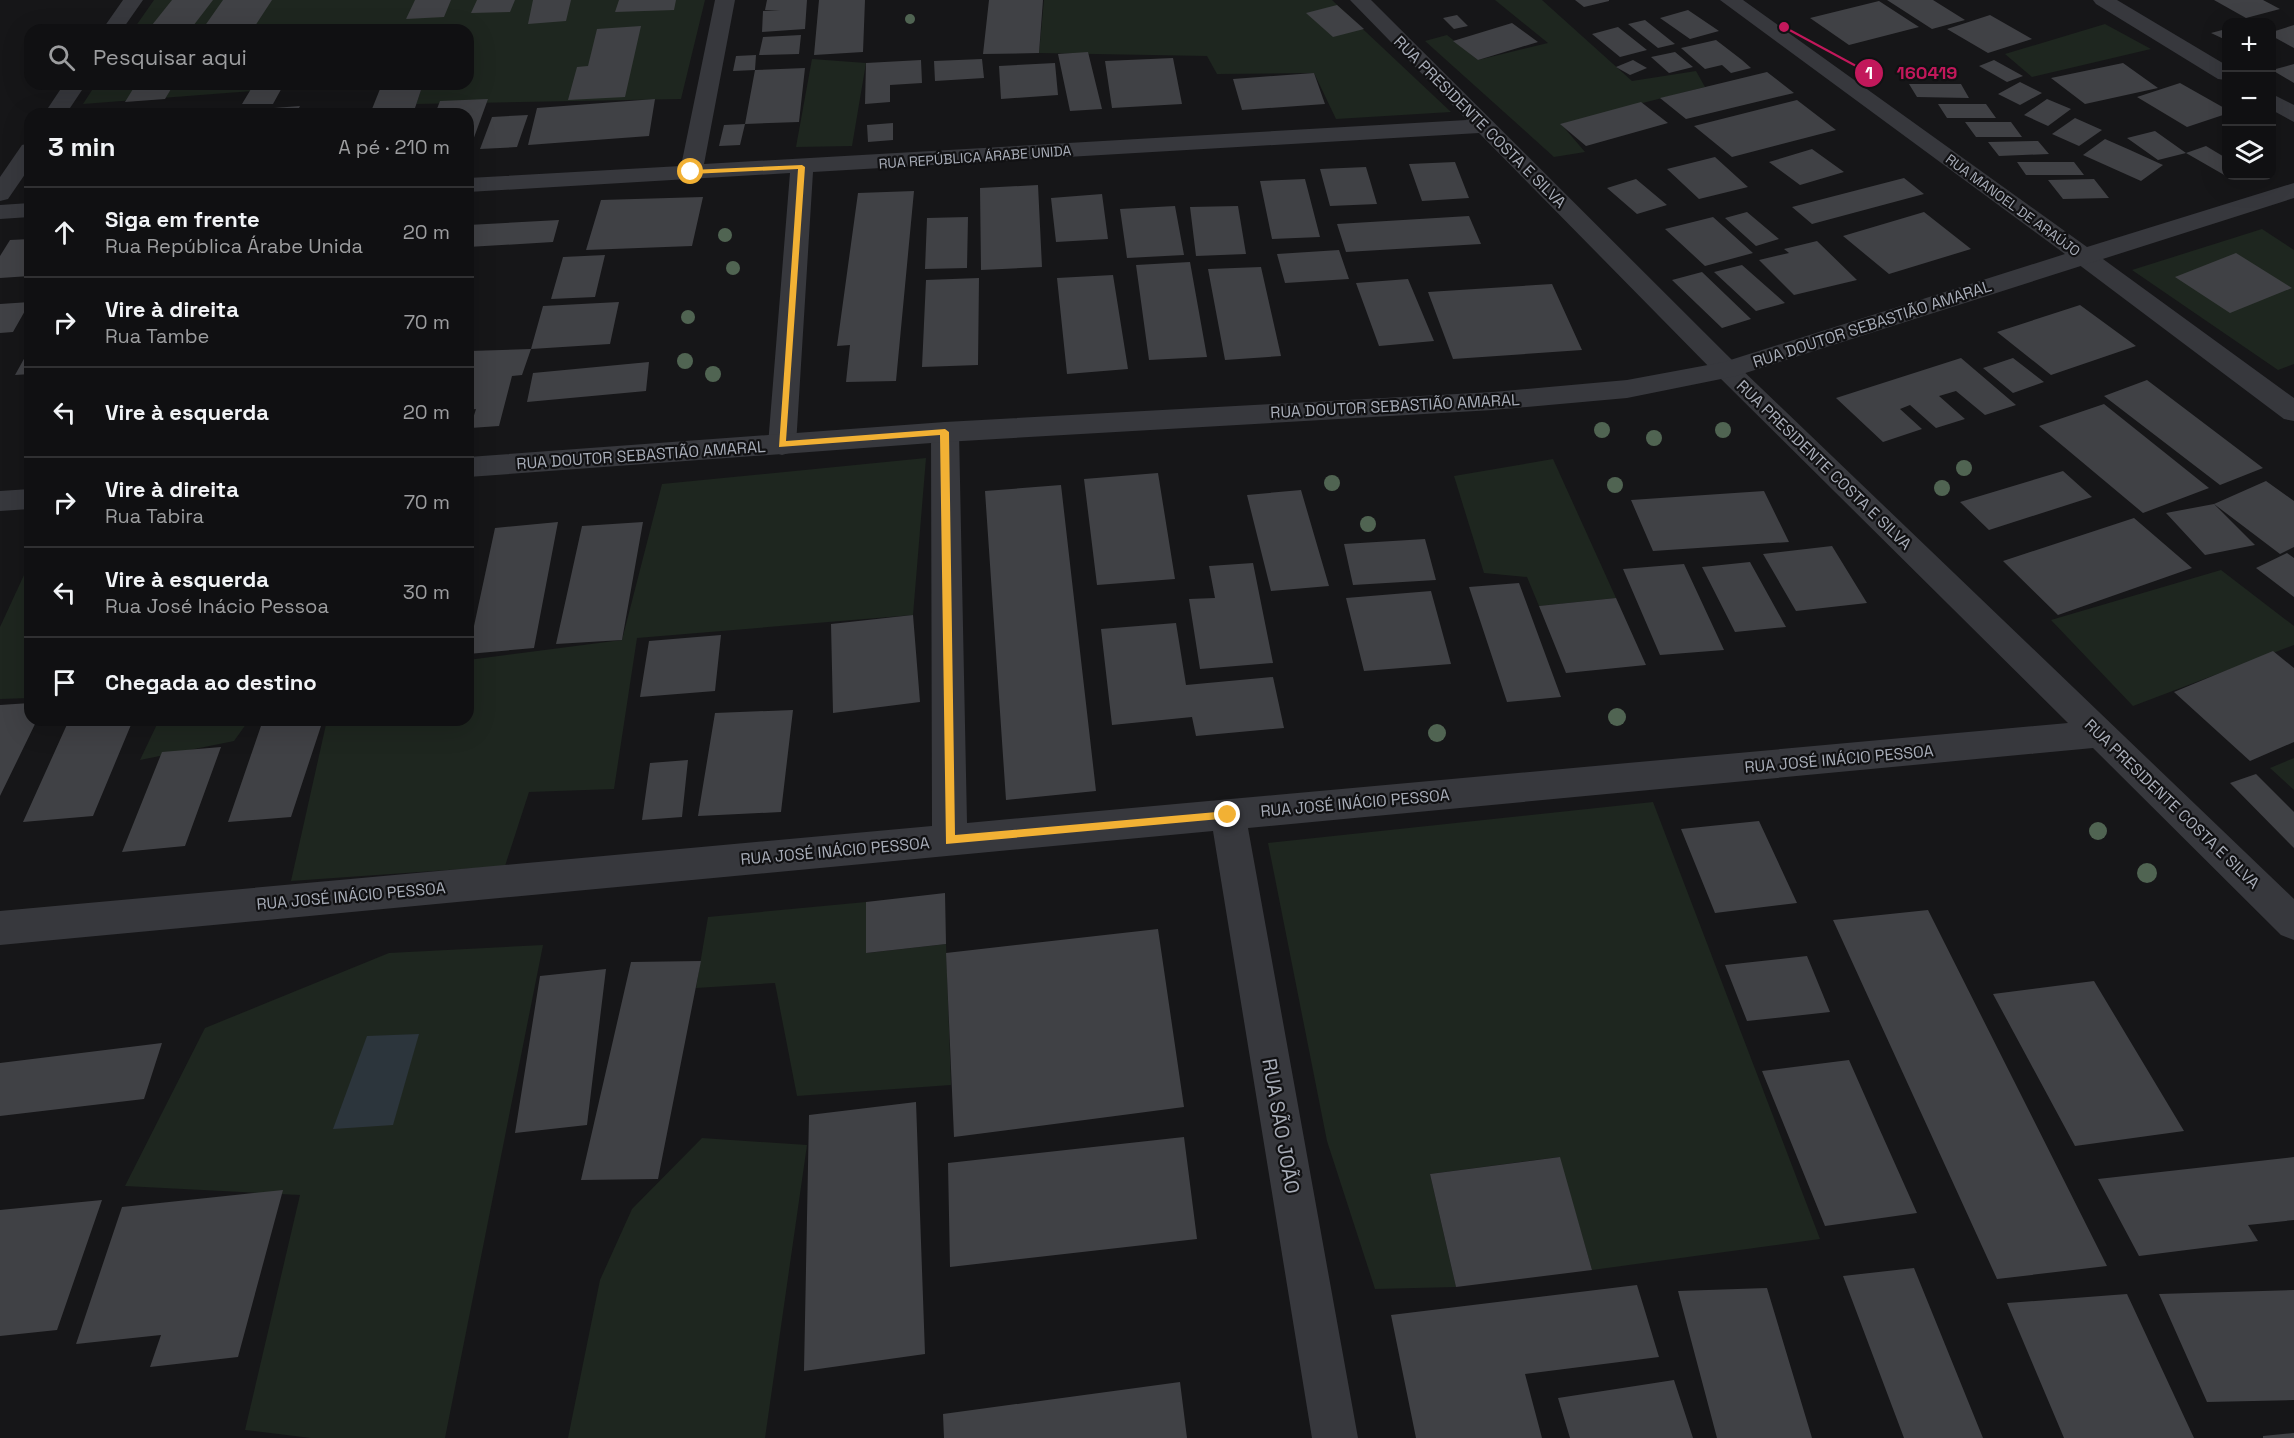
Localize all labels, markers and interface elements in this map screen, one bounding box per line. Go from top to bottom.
map controls [2222,18,2276,180]
button: + [2222,18,2276,72]
search box [24,24,474,90]
street label: RUA PRESIDENTE COSTA E SILVA [1389,31,1571,213]
icon: search [45,41,78,74]
text: Pesquisar aqui [93,43,247,71]
callout: 160419 [1854,55,1969,91]
text: 1 [1865,61,1873,84]
text: 160419 [1897,61,1957,84]
button: − [2222,72,2276,126]
button: layers [2222,126,2276,180]
text: 3 min [48,130,116,164]
text: A pé · 210 m [338,134,450,160]
street label: RUA REPÚBLICA ÁRABE UNIDA [878,141,1072,173]
street label: RUA MANOEL DE ARAÚJO [1942,150,2084,260]
route start [677,158,703,184]
text: Siga em frente [105,205,260,233]
icon: ahead [48,216,81,249]
text: 20 m [403,219,450,245]
text: Rua República Árabe Unida [105,233,363,259]
street label: RUA DOUTOR SEBASTIÃO AMARAL [1750,275,1994,373]
text: Vire à direita [105,295,239,323]
icon: right [48,306,81,339]
text: 70 m [404,309,450,335]
text: Rua Tambe [105,323,209,349]
street label: RUA PRESIDENTE COSTA E SILVA [1732,376,1916,554]
street label: RUA DOUTOR SEBASTIÃO AMARAL [1270,389,1521,423]
icon: left [48,396,81,429]
text: Vire à esquerda [105,398,269,426]
text: 20 m [403,399,450,425]
street label: RUA DOUTOR SEBASTIÃO AMARAL [516,436,767,474]
text: Vire à direita [105,475,239,503]
icon: right [48,486,81,519]
text: 70 m [404,489,450,515]
text: Rua Tabira [105,503,204,529]
text: Vire à esquerda [105,565,269,593]
icon: left [48,576,81,609]
text: 30 m [403,579,450,605]
text: Rua José Inácio Pessoa [105,593,329,619]
icon: arrive [48,666,81,699]
text: Chegada ao destino [105,668,317,696]
street label: RUA PRESIDENTE COSTA E SILVA [2080,715,2264,893]
street label: RUA JOSÉ INÁCIO PESSOA [1744,740,1934,778]
street label: RUA JOSÉ INÁCIO PESSOA [1260,784,1450,822]
route end [1214,801,1240,827]
street label: RUA JOSÉ INÁCIO PESSOA [740,832,930,870]
street label: RUA JOSÉ INÁCIO PESSOA [256,877,446,915]
street label: RUA SÃO JOÃO [1256,1056,1306,1196]

